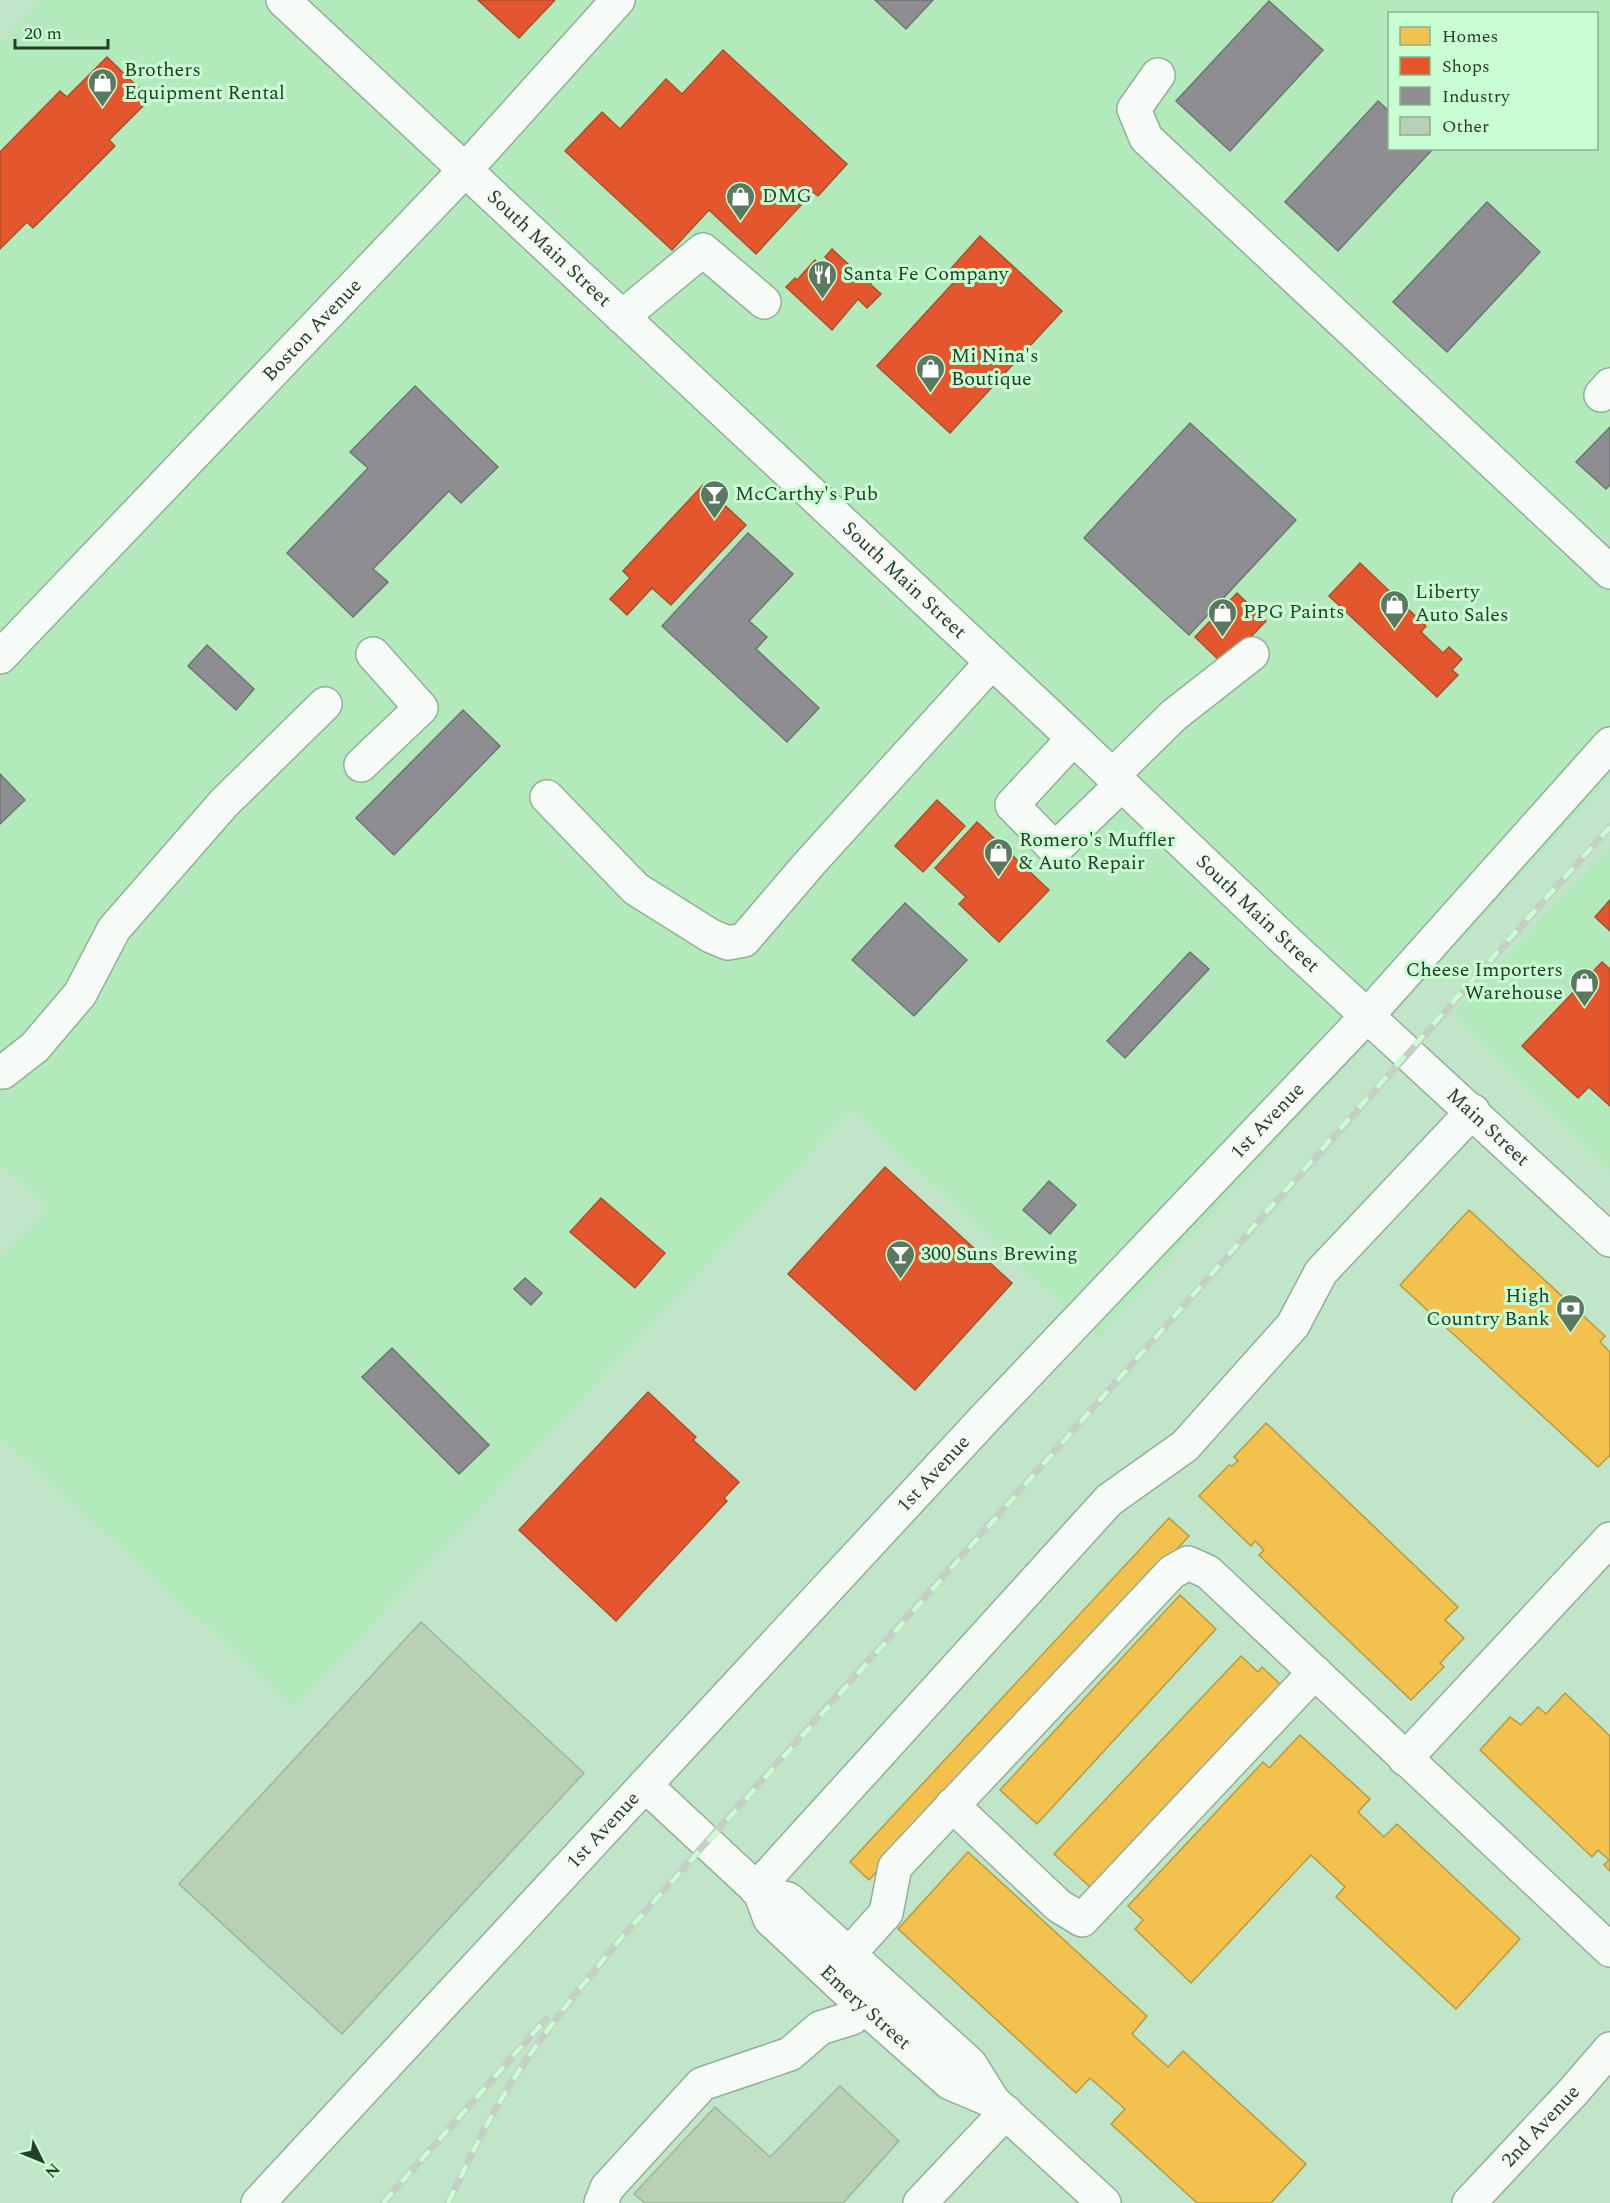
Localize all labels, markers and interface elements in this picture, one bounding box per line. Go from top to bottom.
scale bar [15,12,108,50]
legend [1388,12,1598,150]
text: 20 m [24,20,62,47]
text: Homes [1442,23,1498,50]
text: Shops [1442,53,1490,80]
place label: Brothers Equipment Rental [124,55,285,108]
shop icon: Brothers Equipment Rental [87,66,119,108]
text: Industry [1442,83,1511,110]
text: Other [1442,113,1489,140]
shop icon: DMG [725,180,757,222]
place label: DMG [762,181,812,211]
street label: South Main Street [480,182,618,314]
restaurant icon: Santa Fe Company [806,258,838,300]
place label: Santa Fe Company [843,259,1010,289]
street label: Boston Avenue [255,272,369,389]
place label: Mi Nina's Boutique [951,341,1039,394]
shop icon: Mi Nina's Boutique [914,352,946,394]
bar icon: McCarthy's Pub [698,478,730,520]
place label: McCarthy's Pub [735,479,878,509]
street label: South Main Street [835,514,973,646]
place label: Liberty Auto Sales [1415,577,1509,630]
shop icon: Liberty Auto Sales [1378,588,1410,630]
shop icon: PPG Paints [1206,596,1238,638]
place label: PPG Paints [1243,597,1345,627]
place label: Romero's Muffler & Auto Repair [1019,825,1175,878]
shop icon: Romero's Muffler & Auto Repair [982,836,1014,878]
street label: South Main Street [1189,847,1327,980]
place label: Cheese Importers Warehouse [1406,955,1563,1008]
shop icon: Cheese Importers Warehouse [1568,966,1600,1008]
street label: 1st Avenue [1223,1075,1312,1166]
street label: Main Street [1439,1081,1536,1174]
bar icon: 300 Suns Brewing [884,1238,916,1280]
place label: 300 Suns Brewing [921,1239,1078,1269]
place label: High Country Bank [1426,1281,1550,1334]
bank icon: High Country Bank [1555,1292,1587,1334]
street label: 1st Avenue [890,1428,977,1519]
street label: 1st Avenue [559,1785,647,1876]
street label: Emery Street [813,1958,918,2057]
street label: 2nd Avenue [1494,2078,1587,2175]
north arrow [12,2131,72,2191]
text: N [39,2158,65,2184]

